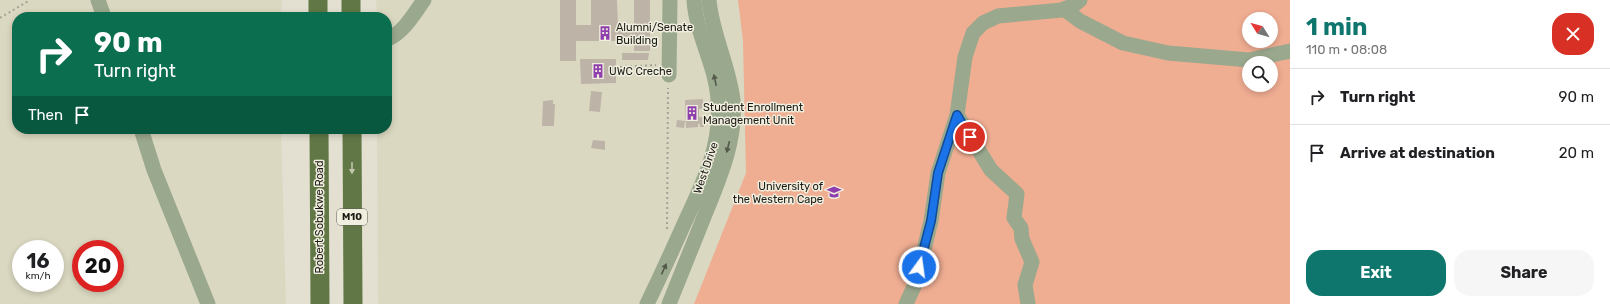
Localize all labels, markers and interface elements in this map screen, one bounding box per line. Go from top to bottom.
north arrow [1242,12,1278,48]
map controls [1242,12,1278,92]
text: 1 min [1306,13,1367,41]
button: close [1552,13,1594,55]
place label: Alumni/Senate Building [616,21,693,47]
building icon: Alumni/Senate Building [597,25,613,41]
text: 90 m [94,26,163,59]
icon: right [28,28,80,80]
text: 110 m · 08:08 [1306,42,1387,57]
button: search [1242,56,1278,92]
text: Turn right [94,60,176,82]
building icon: UWC Creche [590,63,606,79]
place label: UWC Creche [609,65,672,78]
one-way arrow [712,74,718,86]
icon: right [1306,86,1328,108]
text: Turn right [1340,88,1415,106]
text: 90 m [1559,88,1594,106]
place label: Student Enrollment Management Unit [703,101,804,127]
icon: arrive [71,104,93,126]
building icon: Student Enrollment Management Unit [684,105,700,121]
text: Then [28,106,63,124]
pin [953,120,987,154]
icon: arrive [959,126,981,148]
street label: West Drive [691,140,721,196]
one-way arrow [725,142,731,154]
icon: arrive [1306,142,1328,164]
text: Arrive at destination [1340,144,1495,162]
text: 20 m [1559,144,1594,162]
street label: Robert Sobukwe Road [313,161,326,273]
one-way arrow [349,162,355,175]
place label: University of the Western Cape [733,180,824,206]
school or university icon: University of the Western Cape [826,184,842,200]
road number: M10 [337,209,367,225]
speed limit sign: 20 [72,240,124,292]
position arrow [898,246,940,288]
text: 16 [27,249,49,273]
button: Exit [1306,250,1446,296]
button: Share [1454,250,1594,296]
one-way arrow [661,263,667,274]
text: km/h [26,270,50,282]

